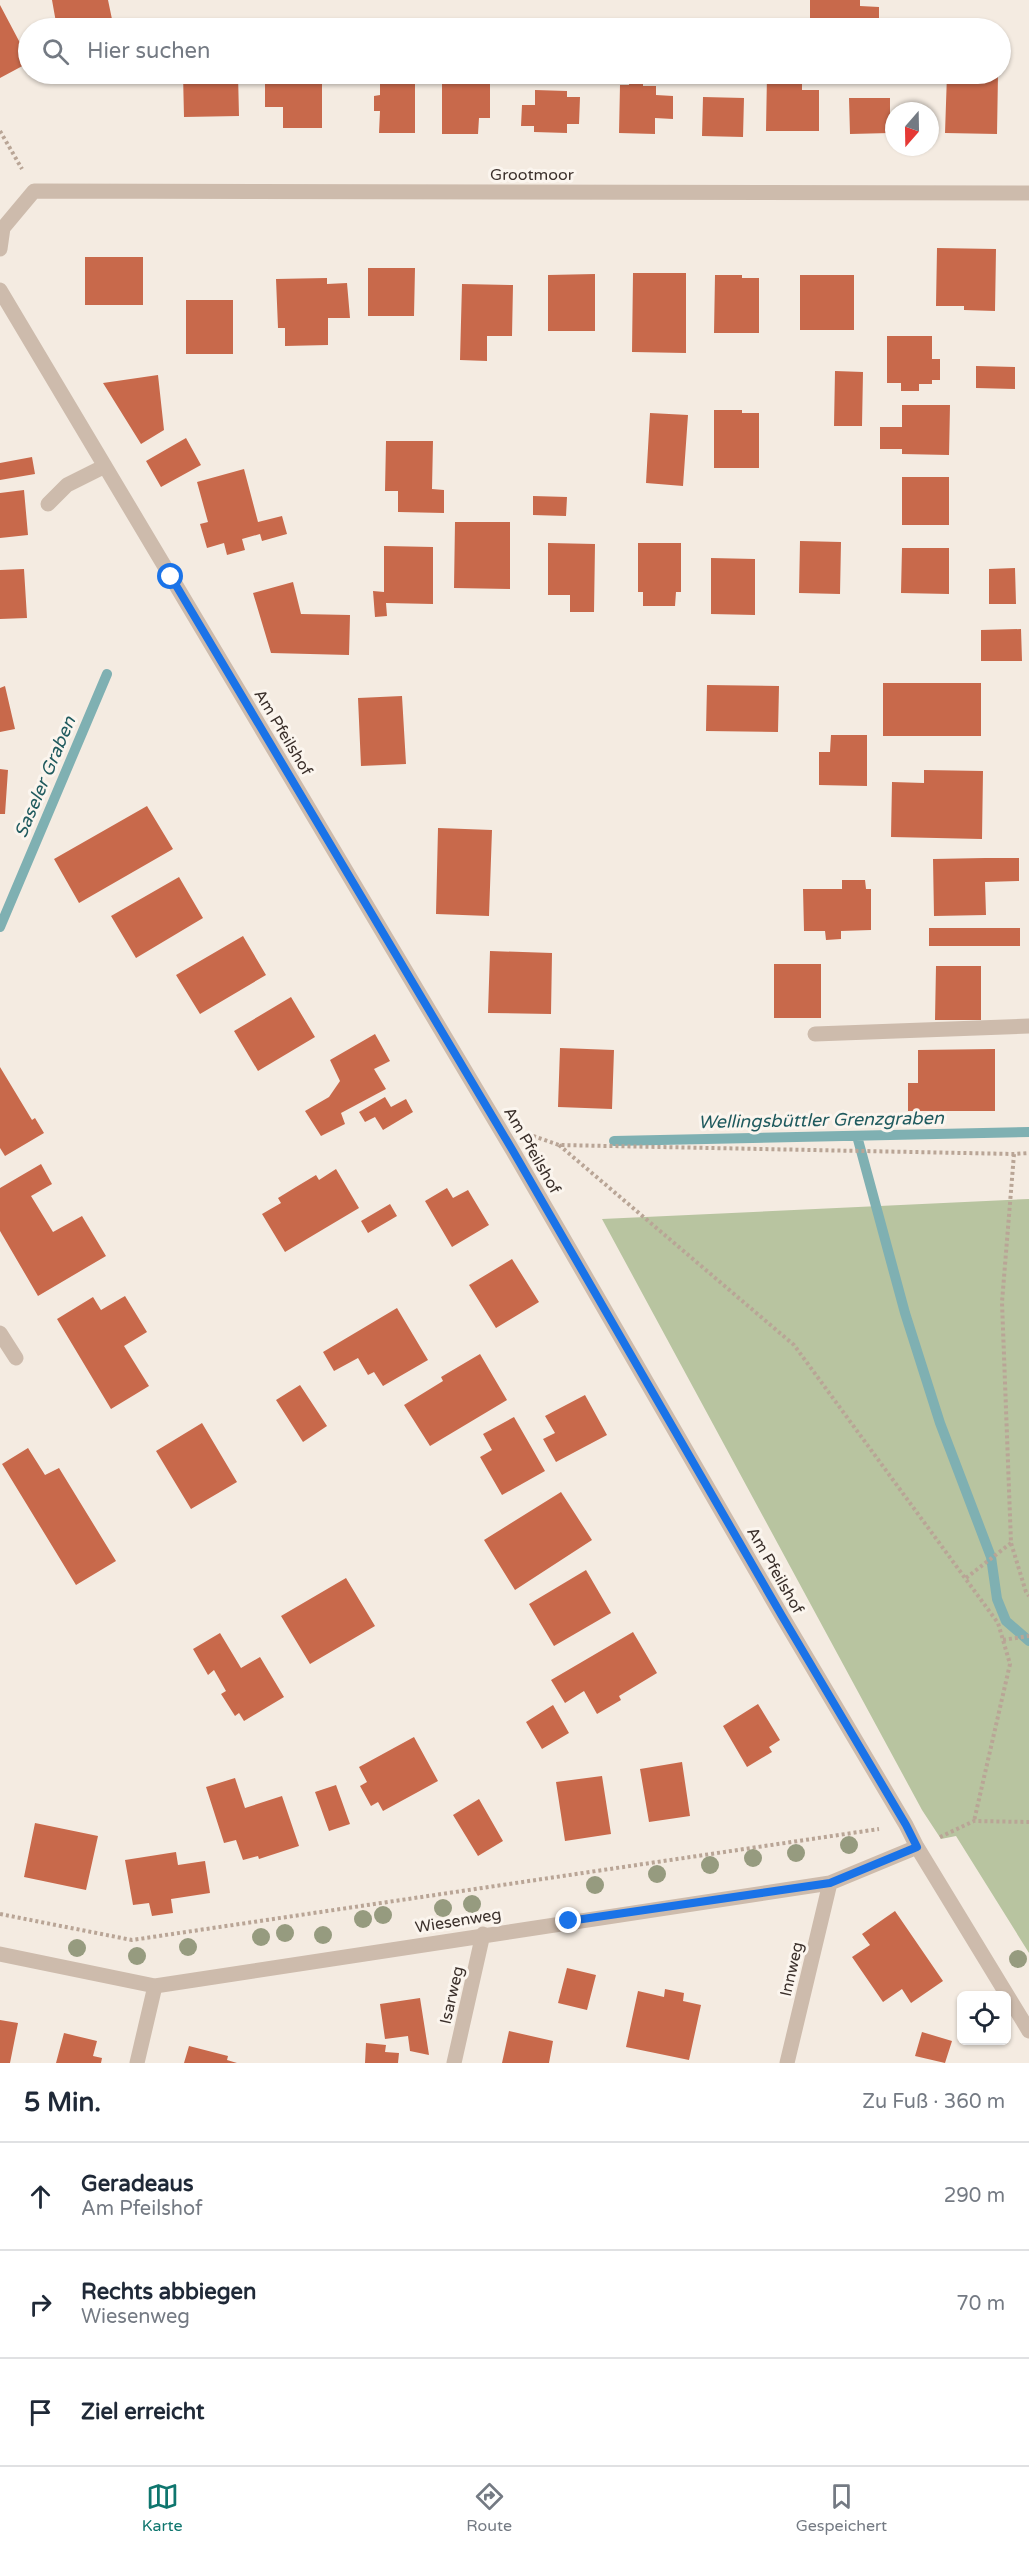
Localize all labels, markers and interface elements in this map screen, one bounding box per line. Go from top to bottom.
search box [18,18,1011,84]
icon: search [39,35,72,68]
text: Hier suchen [87,38,210,64]
north arrow [885,102,939,156]
street label: Grootmoor [490,165,575,185]
route start [157,563,183,589]
street label: Am Pfeilshof [250,686,317,780]
water label: Saseler Graben [10,712,81,841]
street label: Am Pfeilshof [499,1103,566,1198]
water label: Wellingsbüttler Grenzgraben [698,1107,945,1133]
street label: Am Pfeilshof [742,1523,809,1618]
street label: Wiesenweg [414,1904,503,1938]
route end [555,1907,581,1933]
street label: Innweg [776,1940,808,1998]
street label: Isarweg [436,1964,468,2026]
map controls [957,1991,1011,2045]
button: locate [957,1991,1011,2045]
text: 5 Min. [24,2087,101,2118]
text: Zu Fuß · 360 m [862,2090,1005,2114]
text: Geradeaus [81,2171,193,2197]
icon: ahead [24,2180,57,2213]
text: 290 m [944,2184,1005,2208]
text: Am Pfeilshof [81,2197,203,2221]
text: Rechts abbiegen [81,2279,256,2305]
icon: right [24,2288,57,2321]
text: 70 m [956,2292,1005,2316]
text: Wiesenweg [81,2305,190,2329]
icon: arrive [24,2396,57,2429]
text: Ziel erreicht [81,2399,204,2425]
tab: Karte [142,2480,183,2536]
tab: Route [466,2480,512,2536]
tab: Gespeichert [796,2480,887,2536]

